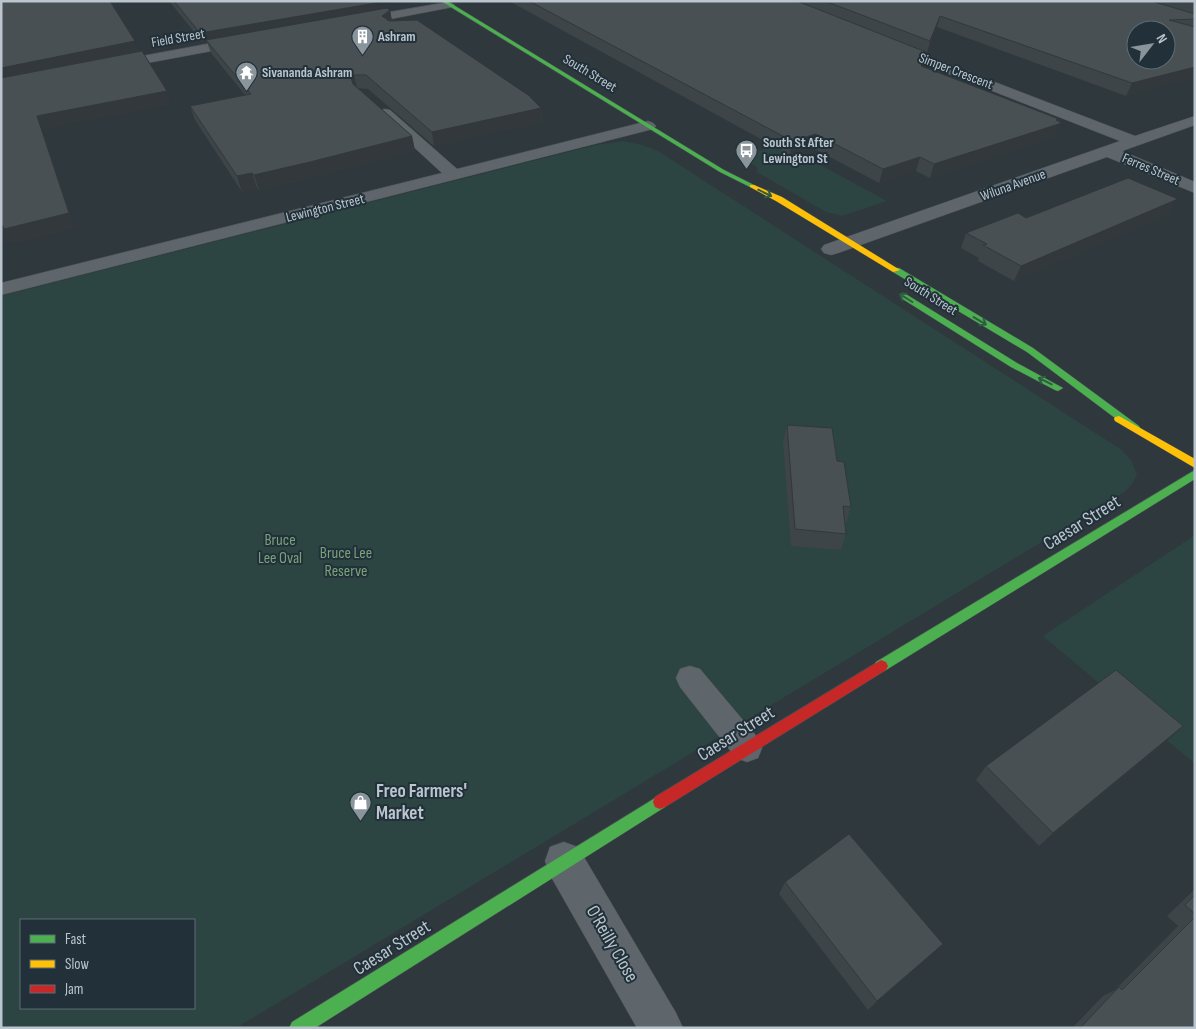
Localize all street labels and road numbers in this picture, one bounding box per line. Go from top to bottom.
street label: Field Street [150,25,206,51]
street label: Simper Crescent [917,49,995,93]
street label: South Street [560,50,620,96]
street label: Ferres Street [1120,149,1182,189]
street label: Wiluna Avenue [978,165,1048,205]
street label: Lewington Street [284,190,366,226]
street label: South Street [901,273,961,319]
street label: Caesar Street [1039,490,1125,556]
street label: Caesar Street [693,701,779,767]
street label: O'Reilly Close [581,902,643,986]
street label: Caesar Street [349,915,435,981]

